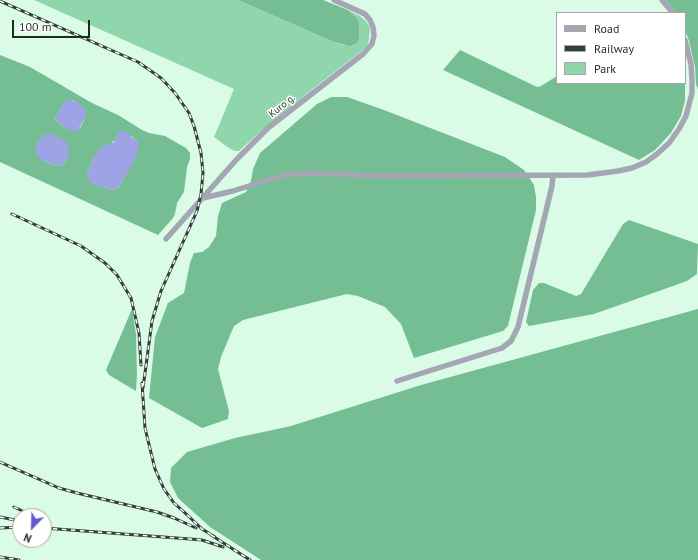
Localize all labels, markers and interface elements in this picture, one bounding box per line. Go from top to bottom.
scale bar [14,12,92,38]
legend [556,12,686,84]
text: 100 m [19,19,52,34]
text: Road [594,21,619,36]
text: Railway [594,41,634,56]
text: Park [594,61,616,76]
street label: Kuro g. [267,92,297,120]
north arrow [12,508,52,548]
text: N [22,530,34,546]

